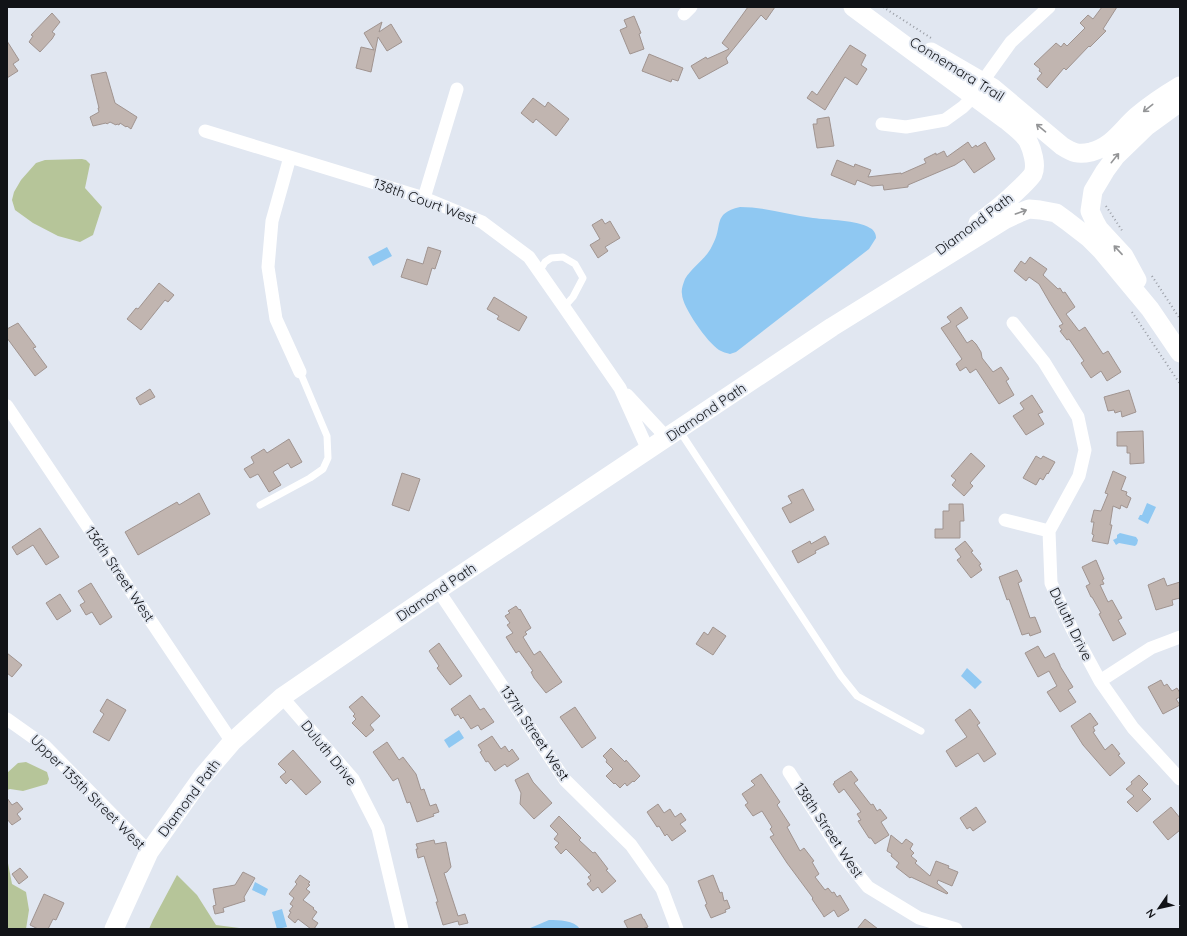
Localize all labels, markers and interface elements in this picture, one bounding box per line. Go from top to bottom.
street label: Connemara Trail [906,33,1008,105]
one-way arrow [1142,103,1153,112]
one-way arrow [1036,124,1046,133]
one-way arrow [1110,153,1119,164]
street label: 138th Court West [371,174,479,228]
street label: Diamond Path [932,189,1016,259]
one-way arrow [1014,208,1026,216]
one-way arrow [1114,245,1123,255]
street label: Diamond Path [663,379,749,445]
street label: 136th Street West [81,523,159,625]
street label: Diamond Path [393,559,479,625]
street label: Duluth Drive [1046,584,1097,664]
street label: 137th Street West [497,682,574,784]
street label: Duluth Drive [297,716,361,790]
street label: Upper 135th Street West [27,731,149,853]
street label: Diamond Path [154,756,224,840]
street label: 138th Street West [790,779,868,881]
north arrow [1139,888,1179,928]
text: N [1143,906,1159,921]

